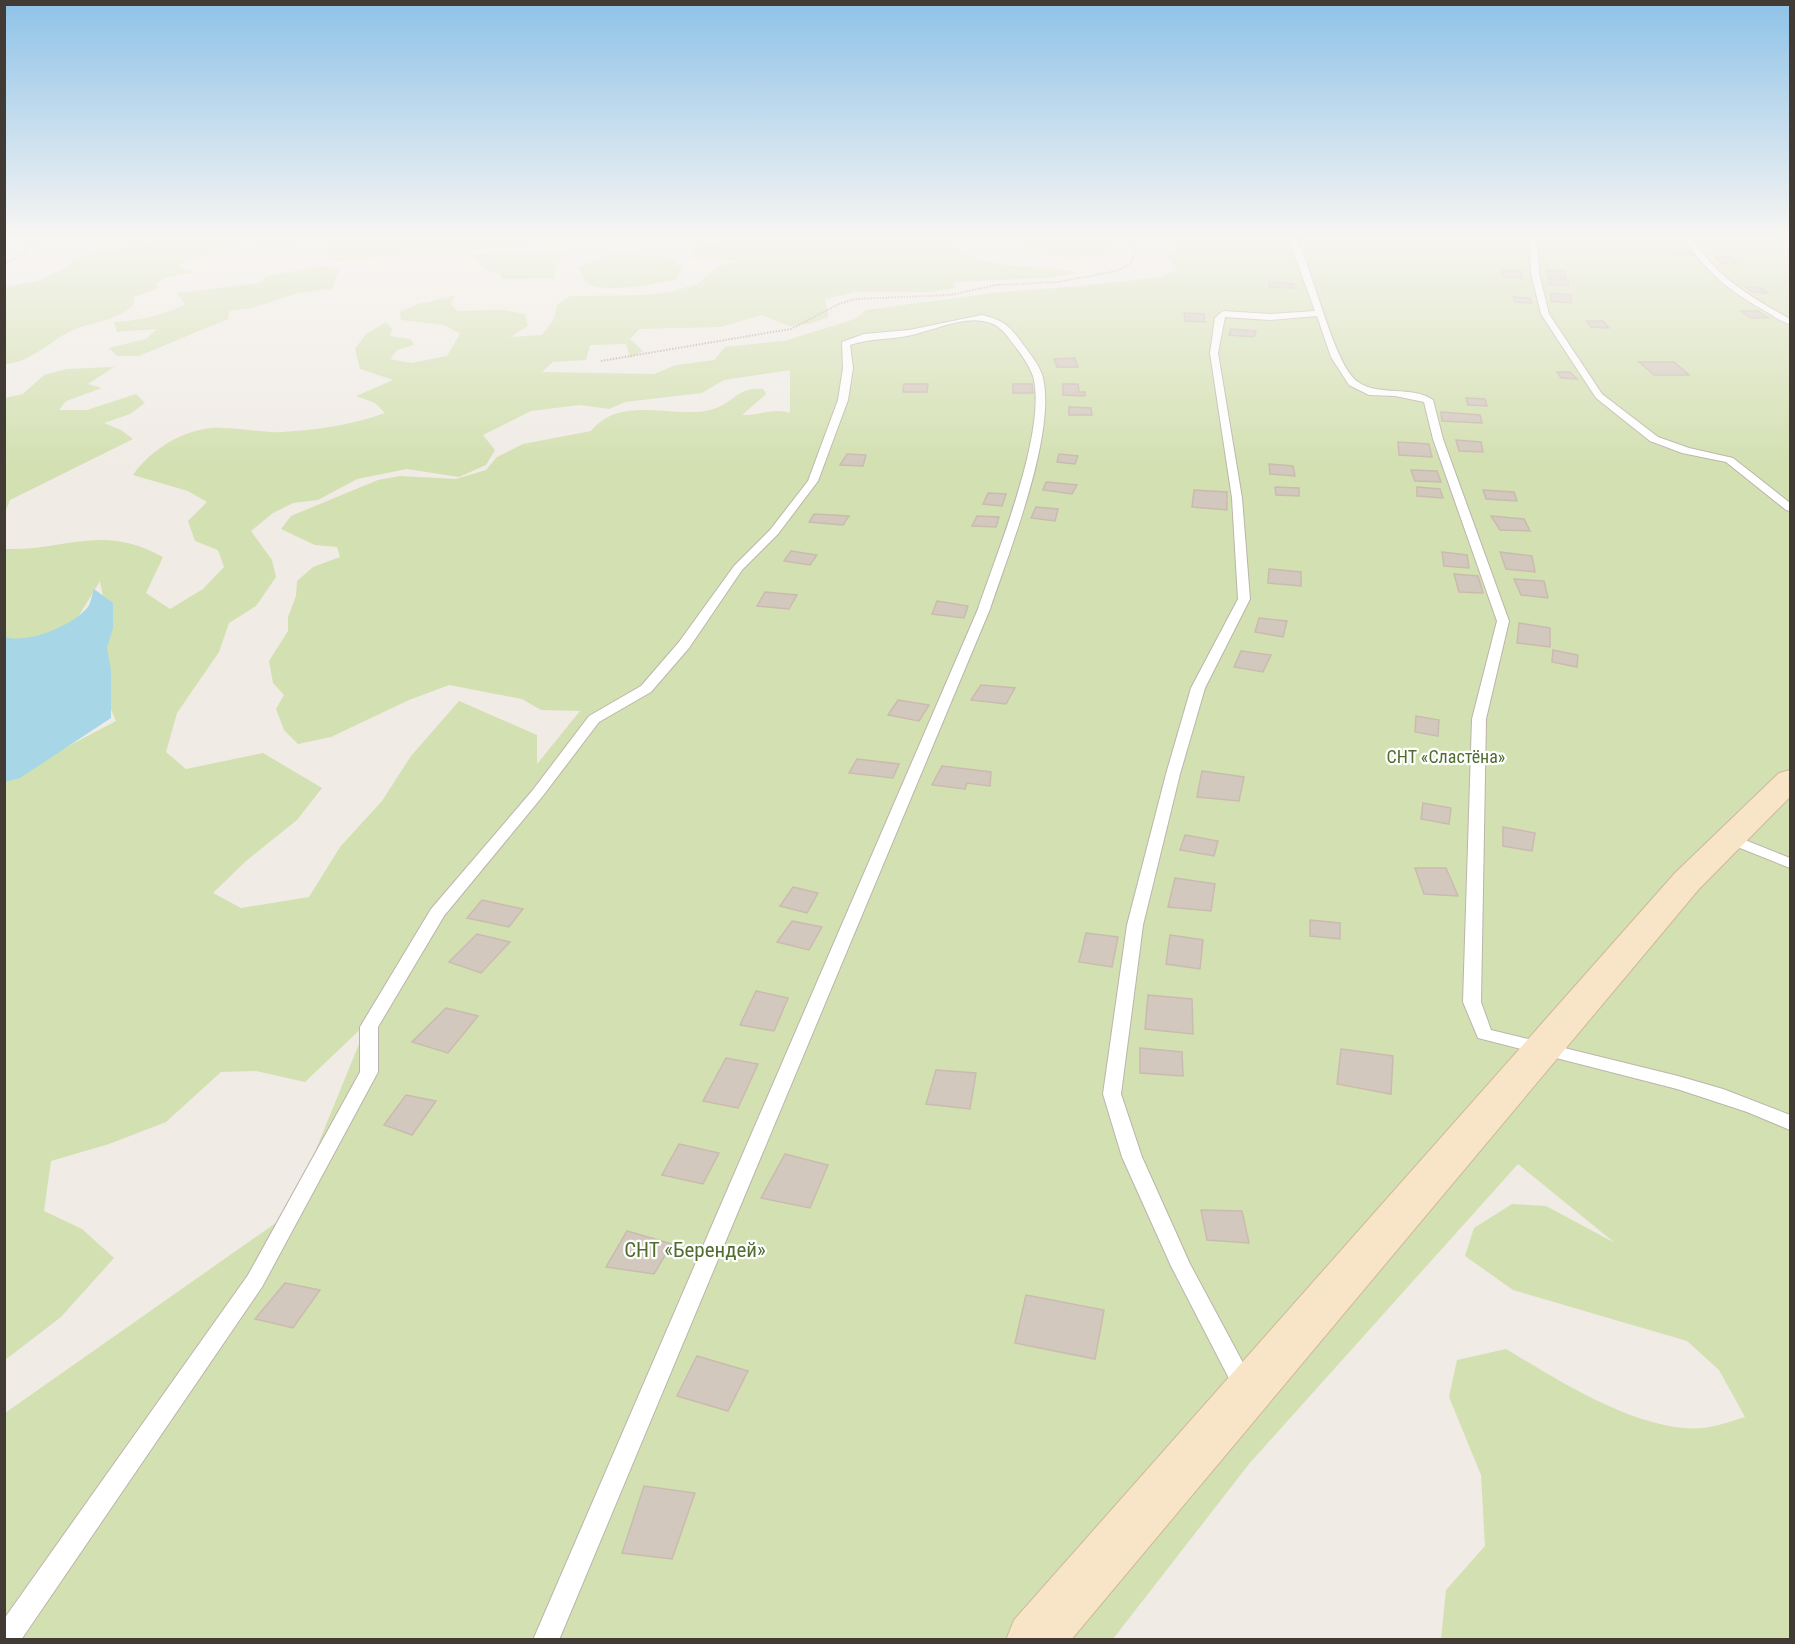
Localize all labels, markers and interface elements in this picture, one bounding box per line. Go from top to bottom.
park label: СНТ «Сластёна» [1387,746,1505,767]
park label: СНТ «Берендей» [624,1238,766,1262]

